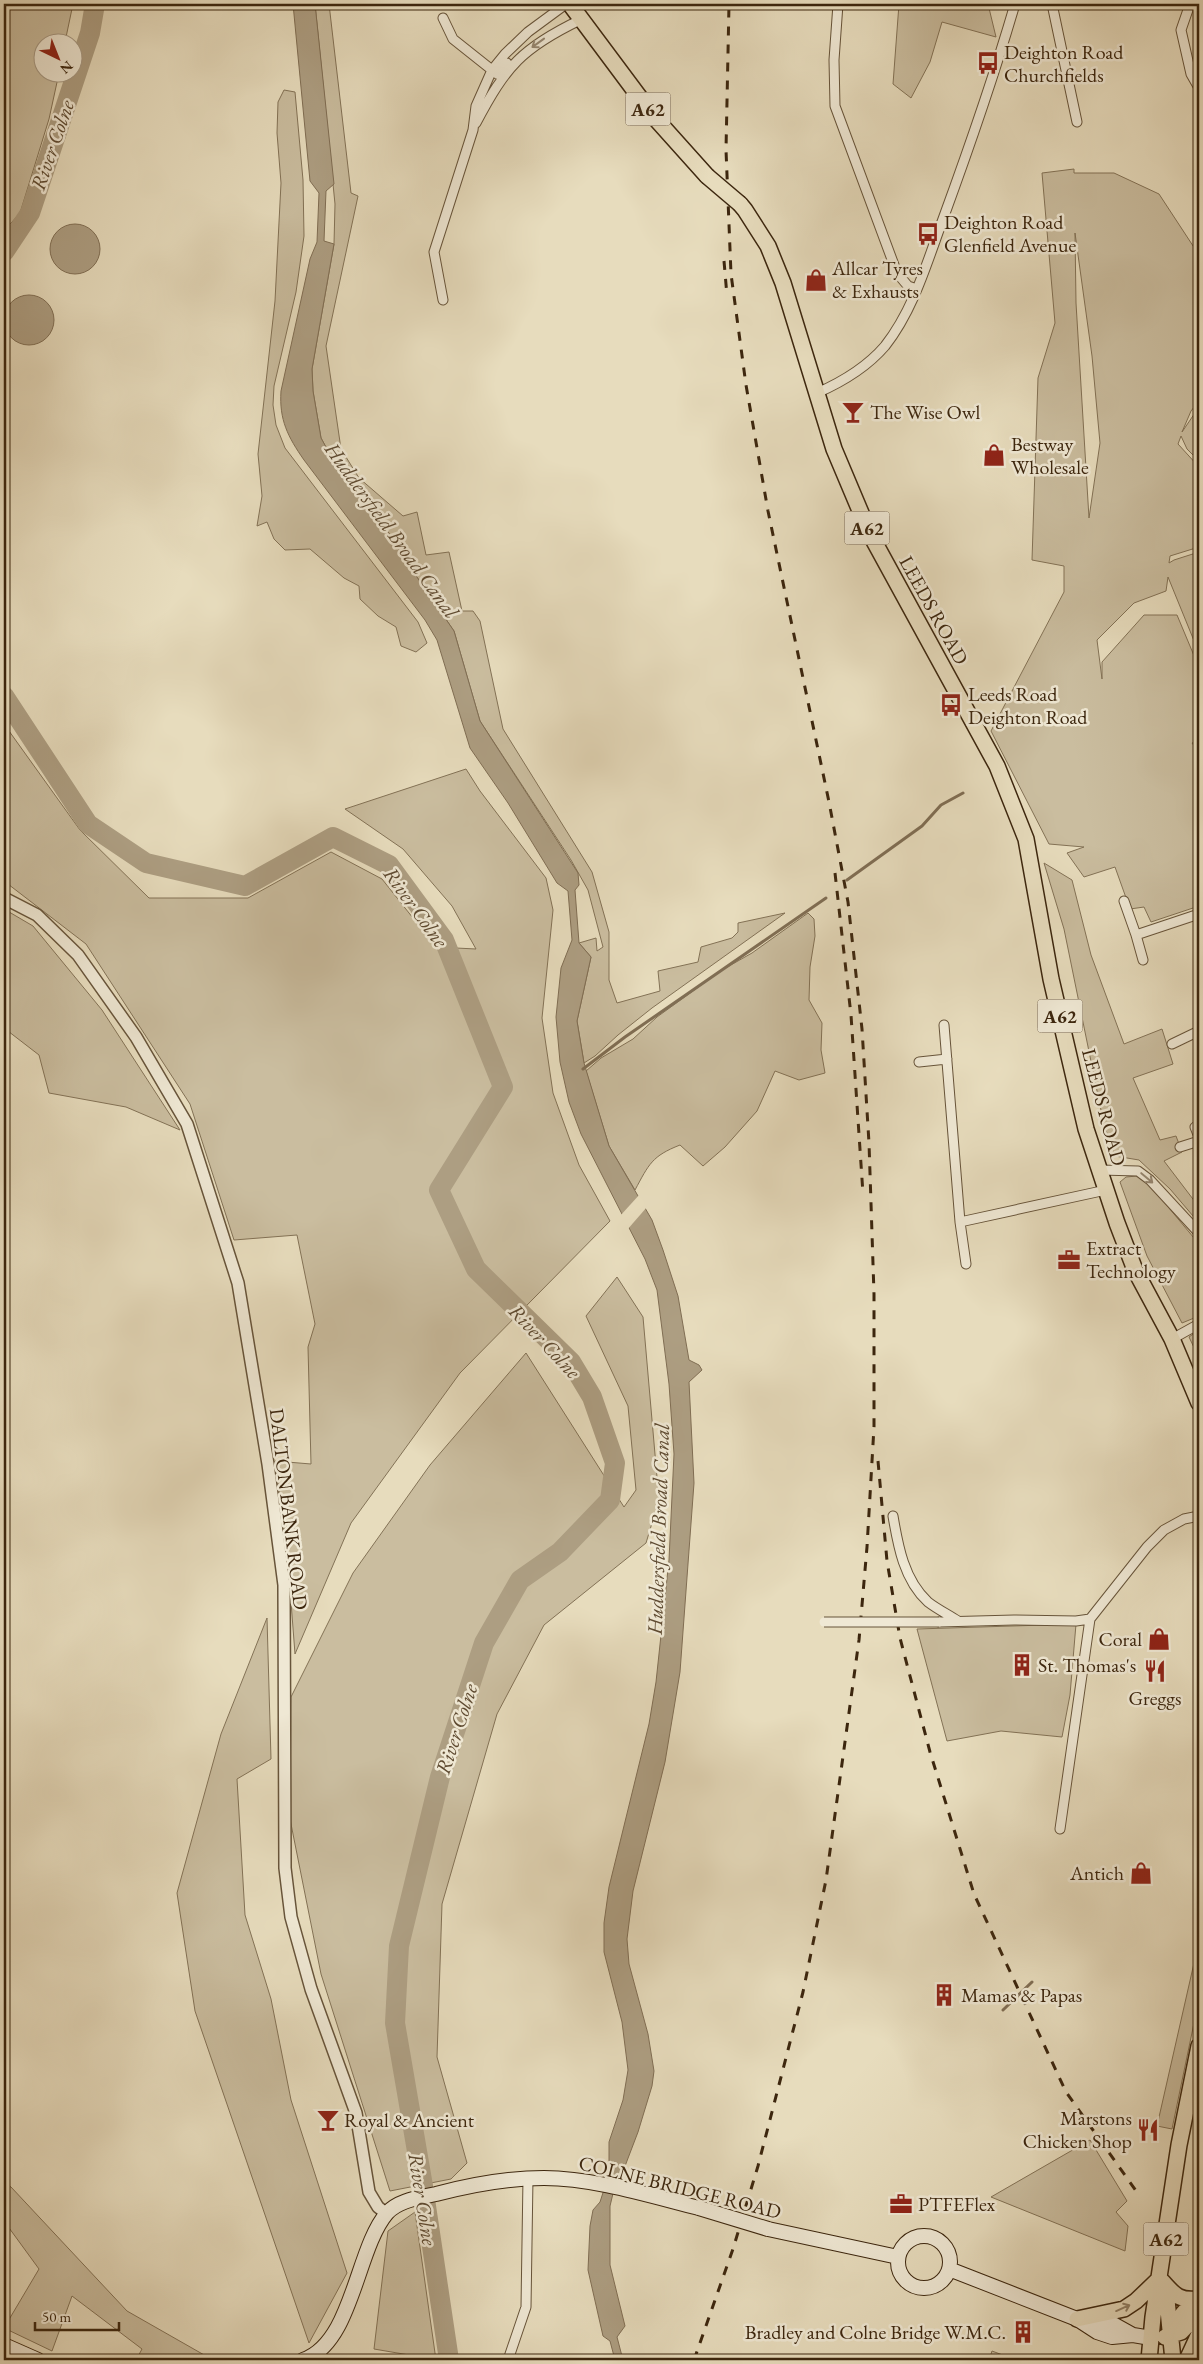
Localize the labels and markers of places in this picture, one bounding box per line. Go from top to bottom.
place label: Deighton Road Churchfields [1004,39,1124,88]
bus stop icon: Deighton Road Churchfields [975,50,1001,76]
place label: Deighton Road Glenfield Avenue [944,209,1076,258]
bus stop icon: Deighton Road Glenfield Avenue [915,221,941,247]
place label: Allcar Tyres & Exhausts [831,255,923,304]
shop icon: Allcar Tyres & Exhausts [803,267,829,293]
bar icon: The Wise Owl [840,399,866,425]
place label: The Wise Owl [870,399,981,425]
place label: Bestway Wholesale [1011,431,1089,480]
shop icon: Bestway Wholesale [981,442,1007,468]
place label: Leeds Road Deighton Road [968,681,1088,730]
bus stop icon: Leeds Road Deighton Road [938,692,964,718]
place label: Extract Technology [1086,1235,1176,1284]
office icon: Extract Technology [1056,1247,1082,1273]
place label: Coral [1098,1626,1142,1652]
shop icon: Coral [1146,1626,1172,1652]
building icon: St. Thomas's [1009,1652,1035,1678]
place label: St. Thomas's [1038,1652,1136,1678]
restaurant icon: Greggs [1142,1658,1168,1684]
place label: Greggs [1129,1685,1181,1711]
place label: Antich [1069,1860,1124,1886]
shop icon: Antich [1128,1860,1154,1886]
building icon: Mamas & Papas [931,1982,957,2008]
place label: Mamas & Papas [961,1982,1082,2008]
place label: Marstons Chicken Shop [1023,2105,1132,2154]
bar icon: Royal & Ancient [315,2107,341,2133]
place label: Royal & Ancient [344,2107,475,2133]
restaurant icon: Marstons Chicken Shop [1135,2117,1161,2143]
office icon: PTFEFlex [888,2191,914,2217]
place label: PTFEFlex [918,2191,995,2217]
place label: Bradley and Colne Bridge W.M.C. [745,2319,1006,2345]
building icon: Bradley and Colne Bridge W.M.C. [1010,2319,1036,2345]

